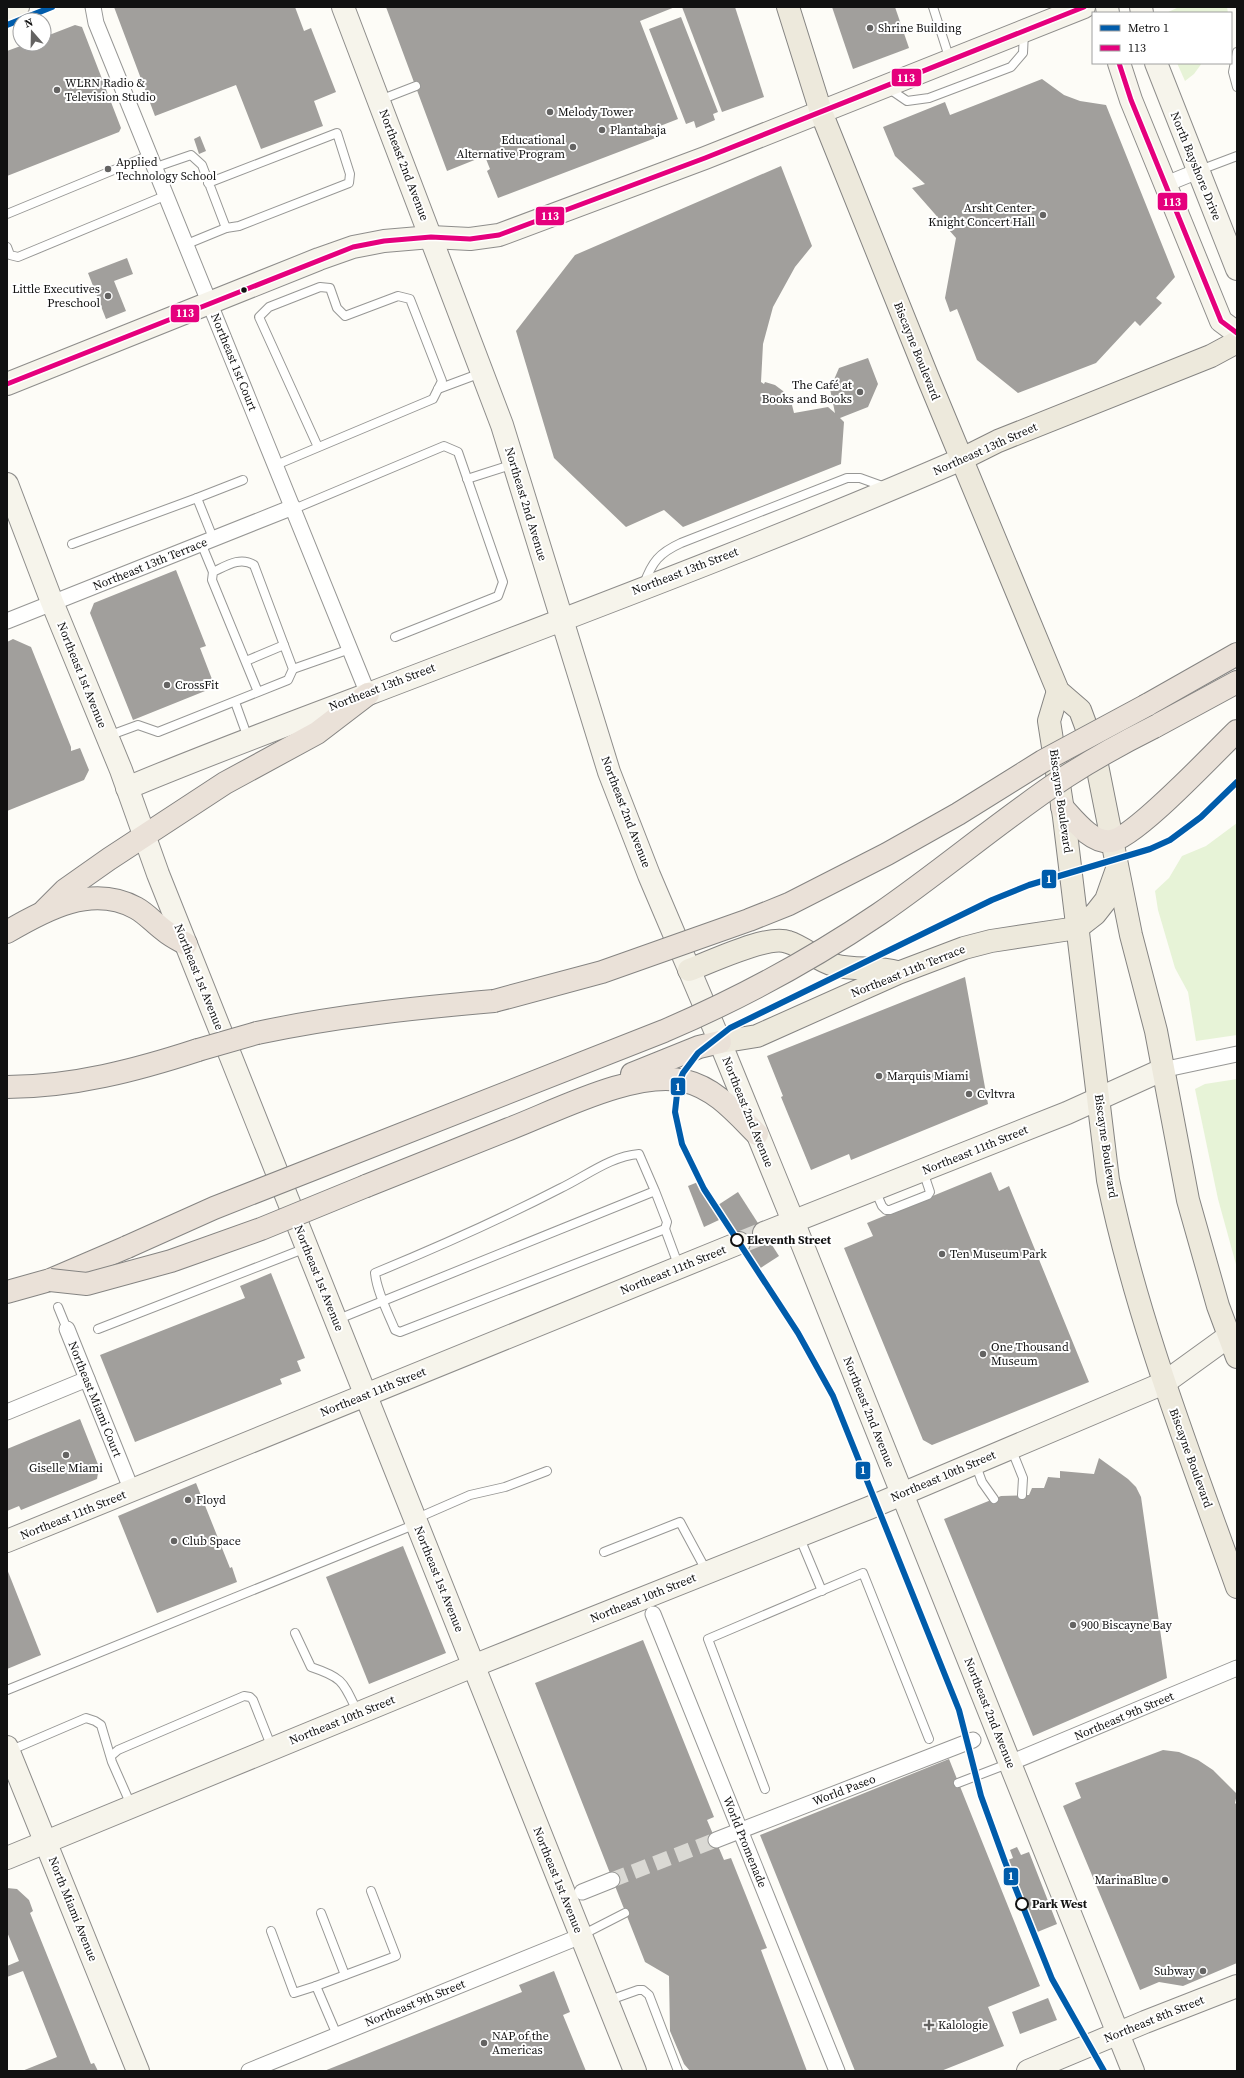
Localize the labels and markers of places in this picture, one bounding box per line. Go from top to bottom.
place label: Shrine Building [878,20,961,36]
marker: Shrine Building [865,23,875,33]
place label: WLRN Radio & Television Studio [65,75,156,105]
marker: WLRN Radio & Television Studio [52,85,62,95]
place label: Melody Tower [558,104,633,120]
marker: Melody Tower [545,107,555,117]
place label: Plantabaja [610,122,667,138]
marker: Plantabaja [597,125,607,135]
place label: Educational Alternative Program [456,132,565,162]
marker: Educational Alternative Program [568,142,578,152]
place label: Applied Technology School [116,154,217,184]
marker: Applied Technology School [103,164,113,174]
place label: Arsht Center- Knight Concert Hall [928,200,1035,230]
marker: Arsht Center- Knight Concert Hall [1038,210,1048,220]
place label: Little Executives Preschool [12,281,100,311]
unlabelled marker [239,285,249,295]
marker: Little Executives Preschool [103,291,113,301]
place label: The Café at Books and Books [762,377,852,407]
marker: The Café at Books and Books [855,387,865,397]
place label: CrossFit [175,677,219,693]
marker: CrossFit [162,680,172,690]
place label: Marquis Miami [887,1068,969,1084]
marker: Marquis Miami [874,1071,884,1081]
place label: Cvltvra [977,1086,1016,1102]
marker: Cvltvra [964,1089,974,1099]
place label: Eleventh Street [747,1232,832,1248]
marker: Eleventh Street [730,1233,744,1247]
place label: Ten Museum Park [950,1246,1047,1262]
marker: Ten Museum Park [937,1249,947,1259]
place label: One Thousand Museum [991,1339,1069,1369]
marker: One Thousand Museum [978,1349,988,1359]
marker: Giselle Miami [61,1450,71,1460]
place label: Giselle Miami [29,1460,103,1476]
place label: Floyd [196,1492,226,1508]
marker: Floyd [183,1495,193,1505]
place label: Club Space [182,1533,241,1549]
marker: Club Space [169,1536,179,1546]
place label: 900 Biscayne Bay [1081,1617,1173,1633]
marker: 900 Biscayne Bay [1068,1620,1078,1630]
place label: MarinaBlue [1094,1872,1157,1888]
marker: MarinaBlue [1160,1875,1170,1885]
place label: Park West [1032,1896,1088,1912]
marker: Park West [1015,1897,1029,1911]
place label: Subway [1154,1963,1196,1979]
marker: Subway [1198,1966,1208,1976]
place label: Kalologie [938,2017,988,2033]
marker: Kalologie [923,2019,935,2031]
place label: NAP of the Americas [492,2028,549,2058]
marker: NAP of the Americas [479,2038,489,2048]

